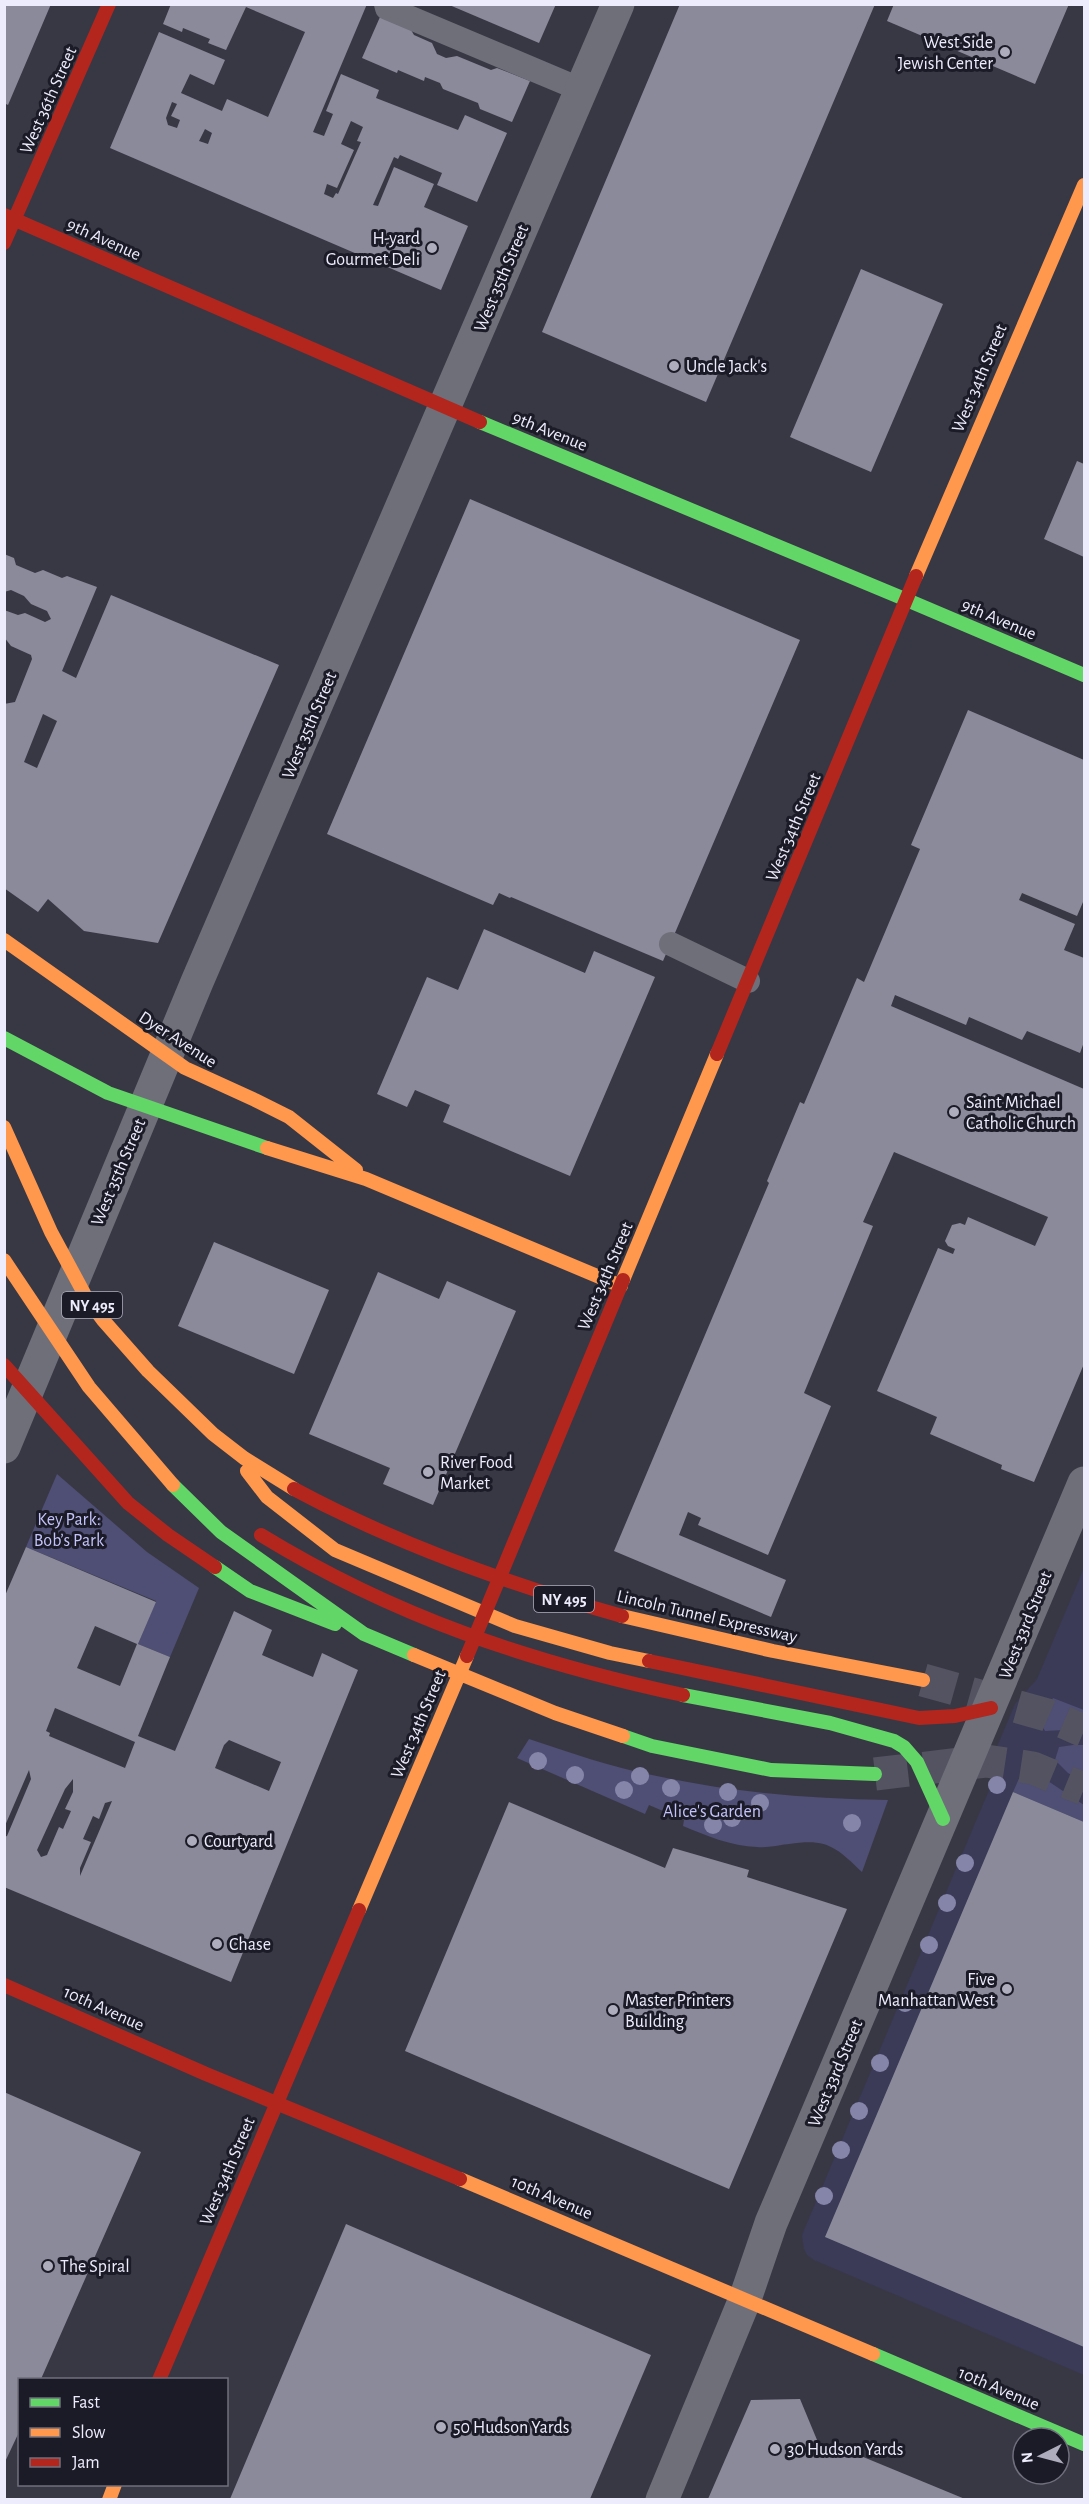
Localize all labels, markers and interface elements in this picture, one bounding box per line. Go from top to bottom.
place label: West Side Jewish Center [898,34,993,73]
street label: West 36th Street [17,44,81,157]
marker: West Side Jewish Center [998,45,1012,59]
street label: 9th Avenue [64,216,143,264]
street label: West 35th Street [471,222,533,335]
place label: H-yard Gourmet Deli [326,230,420,269]
marker: H-yard Gourmet Deli [425,241,439,255]
street label: West 34th Street [949,321,1011,435]
place label: Uncle Jack's [686,358,767,376]
marker: Uncle Jack's [667,359,681,373]
street label: 9th Avenue [510,409,590,455]
street label: 9th Avenue [959,596,1038,644]
street label: West 35th Street [279,669,341,782]
street label: West 34th Street [763,770,825,884]
street label: Dyer Avenue [135,1008,220,1072]
place label: Saint Michael Catholic Church [966,1094,1076,1133]
marker: Saint Michael Catholic Church [947,1105,961,1119]
street label: West 35th Street [88,1116,150,1229]
street label: West 34th Street [575,1219,637,1333]
road number: NY 495 [62,1292,122,1318]
place label: River Food Market [440,1454,513,1493]
marker: River Food Market [421,1465,435,1479]
park label: Key Park: Bob’s Park [34,1511,105,1550]
street label: West 33rd Street [996,1569,1056,1682]
road number: NY 495 [534,1586,594,1612]
street label: Lincoln Tunnel Expressway [615,1587,799,1647]
street label: West 34th Street [388,1667,450,1781]
park label: Alice's Garden [663,1803,761,1821]
place label: Courtyard [204,1833,273,1851]
marker: Courtyard [185,1834,199,1848]
place label: Chase [229,1936,271,1954]
marker: Chase [210,1937,224,1951]
place label: Five Manhattan West [878,1971,995,2010]
marker: Five Manhattan West [1000,1982,1014,1996]
street label: 10th Avenue [61,1983,147,2035]
place label: Master Printers Building [625,1992,731,2031]
marker: Master Printers Building [606,2003,620,2017]
street label: West 33rd Street [805,2017,867,2129]
street label: West 34th Street [197,2114,259,2228]
street label: 10th Avenue [508,2173,595,2223]
place label: The Spiral [60,2258,130,2276]
marker: The Spiral [41,2259,55,2273]
street label: 10th Avenue [955,2364,1042,2414]
legend [18,2378,228,2486]
text: Fast [72,2394,100,2412]
place label: 50 Hudson Yards [453,2419,569,2437]
marker: 50 Hudson Yards [434,2420,448,2434]
text: Slow [72,2424,105,2442]
north arrow [1011,2426,1071,2486]
place label: 30 Hudson Yards [787,2441,903,2459]
marker: 30 Hudson Yards [768,2442,782,2456]
text: N [1019,2451,1036,2464]
text: Jam [72,2454,100,2472]

